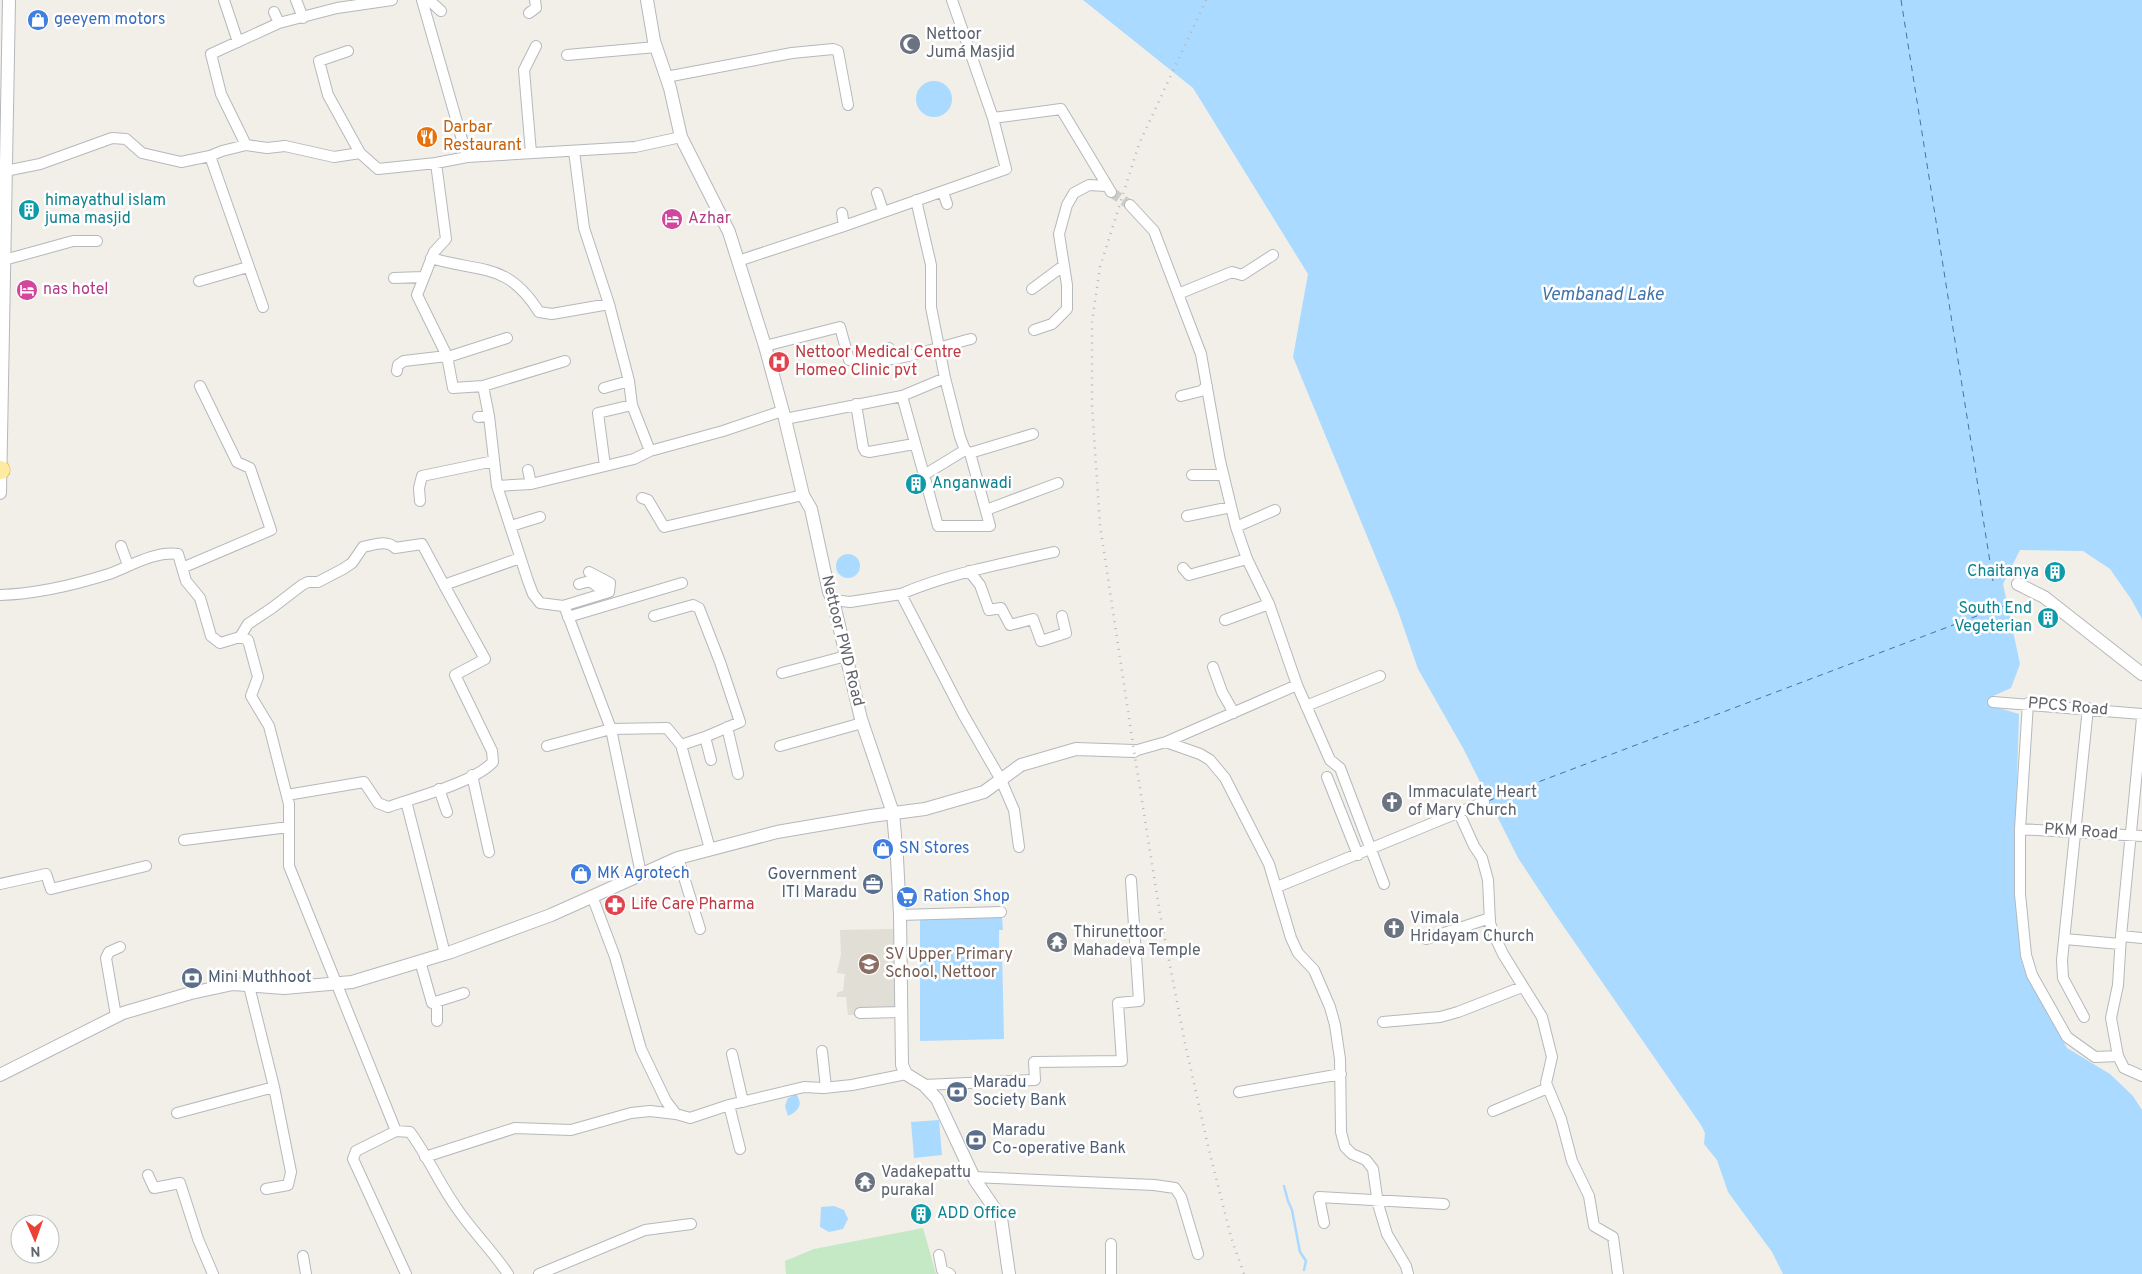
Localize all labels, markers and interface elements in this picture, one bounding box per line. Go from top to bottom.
shop icon: geeyem motors [26,8,50,32]
place label: geeyem motors [54,10,165,30]
place label: Nettoor Jumá Masjid [926,25,1015,63]
mosque icon: Nettoor Jumá Masjid [898,32,922,56]
place label: Darbar Restaurant [443,118,522,156]
restaurant icon: Darbar Restaurant [415,125,439,149]
place label: himayathul islam juma masjid [44,191,166,229]
building icon: himayathul islam juma masjid [17,198,41,222]
hotel icon: Azhar [660,207,684,231]
place label: Azhar [688,209,731,229]
hotel icon: nas hotel [15,278,39,302]
place label: nas hotel [43,280,108,300]
water label: Vembanad Lake [1541,284,1664,307]
place label: Nettoor Medical Centre Homeo Clinic pvt [795,343,961,381]
hospital icon: Nettoor Medical Centre Homeo Clinic pvt [767,350,791,374]
building icon: Anganwadi [904,472,928,496]
place label: Anganwadi [932,474,1012,494]
building icon: Chaitanya [2043,560,2067,584]
place label: Chaitanya [1967,562,2039,582]
street label: Nettoor PWD Road [816,573,868,709]
place label: South End Vegeterian [1954,599,2032,637]
building icon: South End Vegeterian [2036,606,2060,630]
street label: PPCS Road [2027,694,2109,720]
place label: Immaculate Heart of Mary Church [1408,783,1537,821]
church icon: Immaculate Heart of Mary Church [1380,790,1404,814]
street label: PKM Road [2043,819,2119,845]
shop icon: SN Stores [871,837,895,861]
place label: SN Stores [899,839,970,859]
shop icon: MK Agrotech [569,862,593,886]
place label: MK Agrotech [597,864,690,884]
place label: Government ITI Maradu [768,865,857,903]
office icon: Government ITI Maradu [861,872,885,896]
supermarket icon: Ration Shop [895,885,919,909]
place label: Ration Shop [923,887,1010,907]
pharmacy icon: Life Care Pharma [603,893,627,917]
place label: Life Care Pharma [631,895,754,915]
place label: Vimala Hridayam Church [1410,909,1534,947]
church icon: Vimala Hridayam Church [1382,916,1406,940]
place label: Thirunettoor Mahadeva Temple [1073,923,1201,961]
temple icon: Thirunettoor Mahadeva Temple [1045,930,1069,954]
place label: SV Upper Primary School, Nettoor [885,945,1013,983]
school or university icon: SV Upper Primary School, Nettoor [857,952,881,976]
bank icon: Mini Muthhoot [180,966,204,990]
place label: Mini Muthhoot [208,968,312,988]
place label: Maradu Society Bank [973,1073,1067,1111]
bank icon: Maradu Society Bank [945,1080,969,1104]
place label: Maradu Co-operative Bank [992,1121,1126,1159]
bank icon: Maradu Co-operative Bank [964,1128,988,1152]
place label: Vadakepattu purakal [881,1163,971,1201]
temple icon: Vadakepattu purakal [853,1170,877,1194]
building icon: ADD Office [909,1202,933,1226]
place label: ADD Office [937,1204,1016,1224]
north arrow [10,1214,60,1264]
text: N [30,1242,41,1259]

